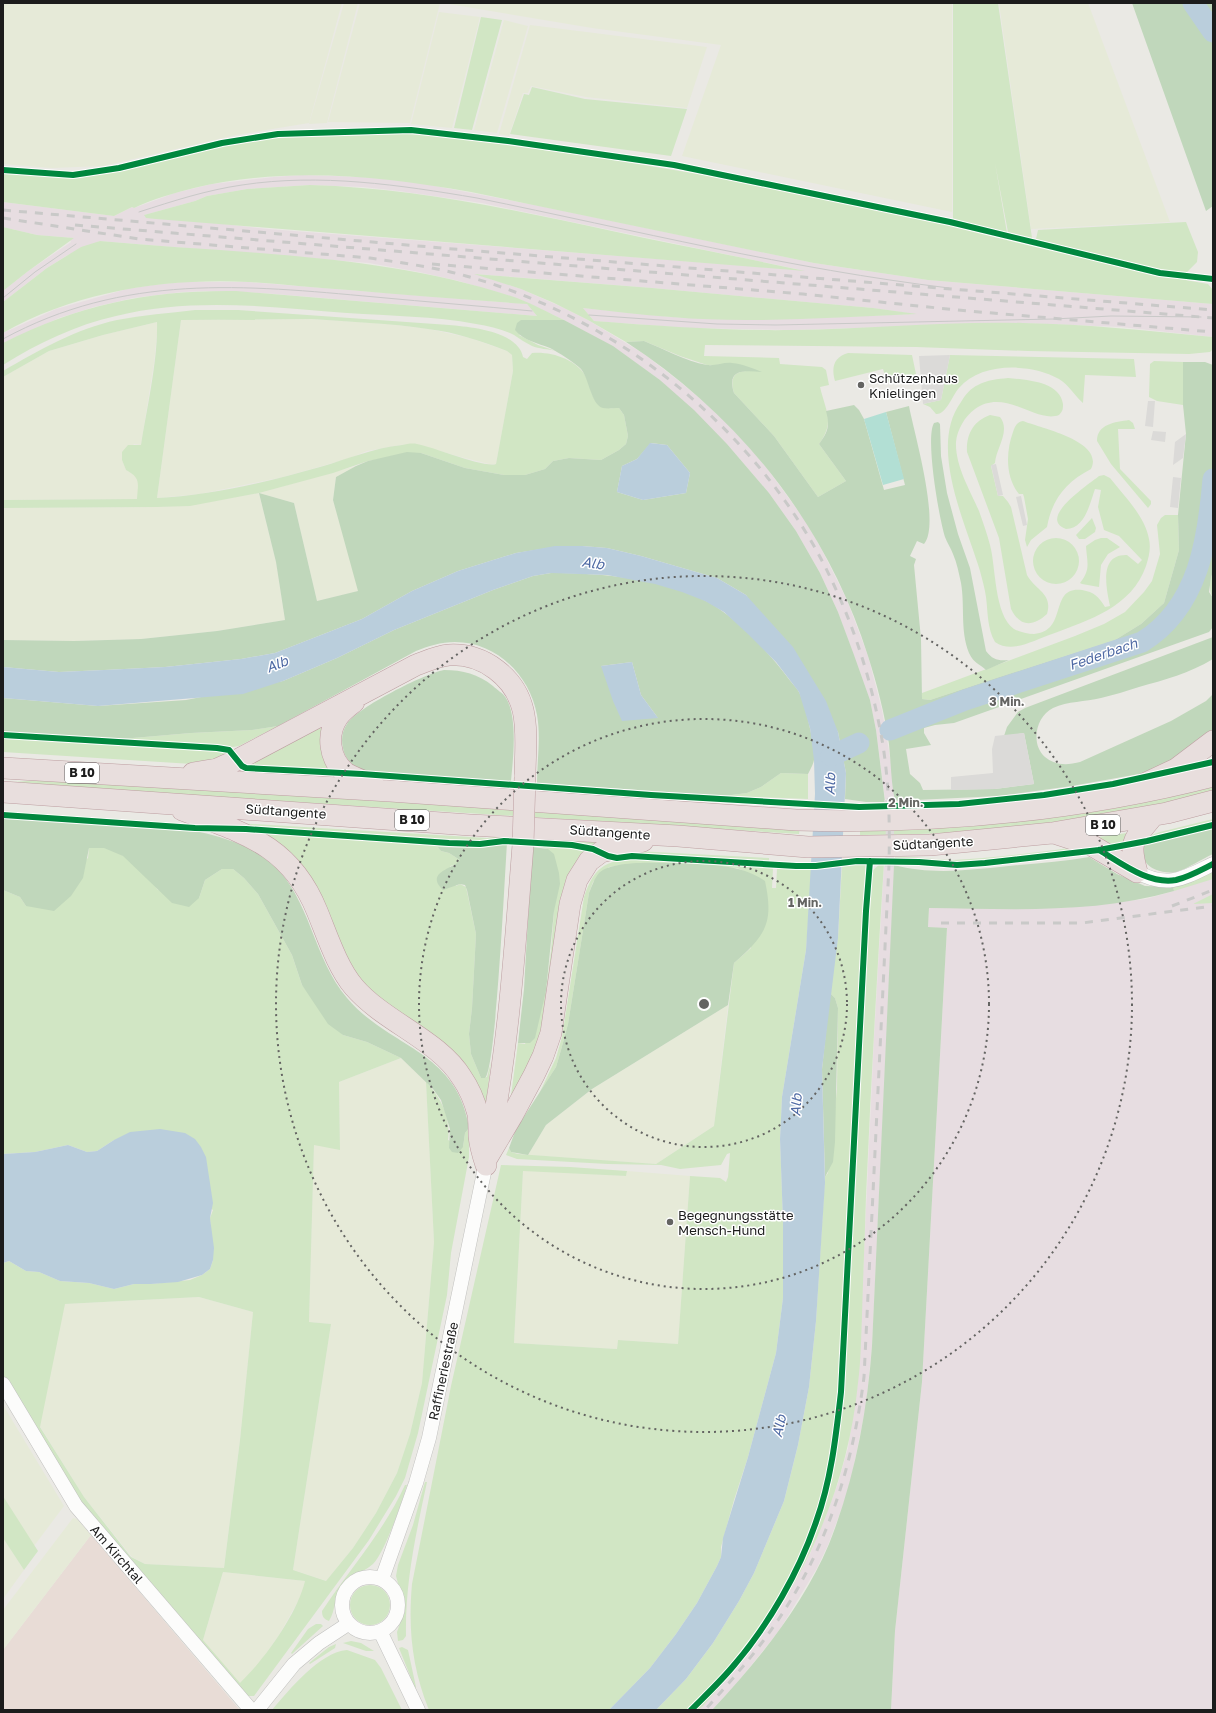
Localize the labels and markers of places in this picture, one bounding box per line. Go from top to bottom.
place label: Schützenhaus Knielingen [869,370,958,401]
marker: Schützenhaus Knielingen [856,380,866,390]
centre of rings [697,997,711,1011]
place label: Begegnungsstätte Mensch-Hund [678,1207,794,1238]
marker: Begegnungsstätte Mensch-Hund [665,1217,675,1227]

